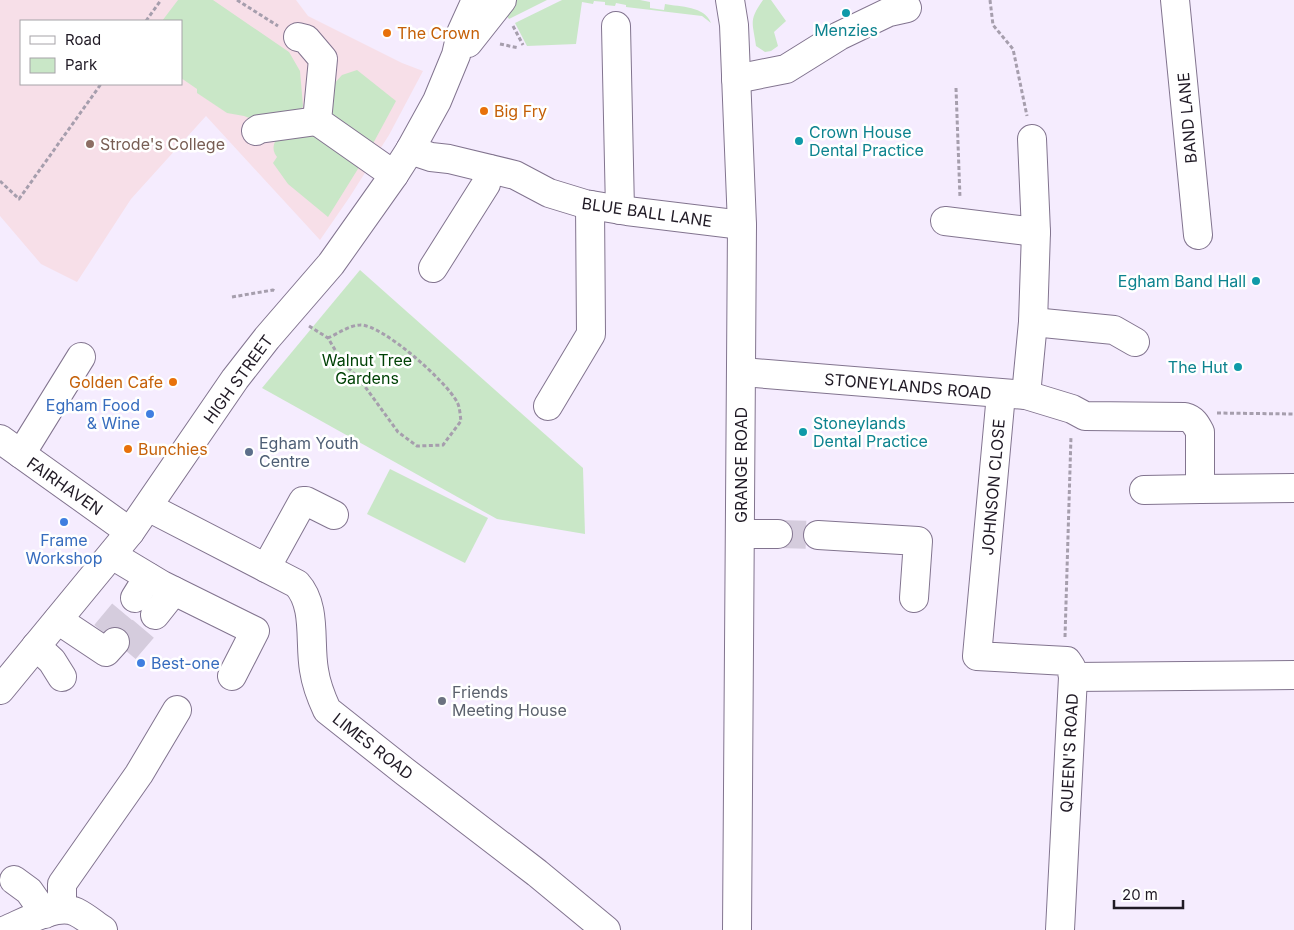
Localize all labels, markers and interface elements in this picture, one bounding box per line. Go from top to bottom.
marker: Menzies [840,7,852,19]
legend [20,20,182,85]
place label: Menzies [814,20,878,40]
place label: The Crown [397,23,480,43]
marker: The Crown [381,27,393,39]
text: Road [65,30,101,49]
text: Park [65,55,98,74]
street label: BAND LANE [1173,72,1201,164]
place label: Big Fry [494,101,547,121]
marker: Big Fry [478,105,490,117]
place label: Crown House Dental Practice [809,122,924,160]
place label: Strode's College [100,134,225,154]
marker: Crown House Dental Practice [793,135,805,147]
marker: Strode's College [84,138,96,150]
street label: BLUE BALL LANE [581,193,713,231]
place label: Egham Band Hall [1118,271,1246,291]
marker: Egham Band Hall [1250,275,1262,287]
street label: HIGH STREET [199,331,277,427]
park label: Walnut Tree Gardens [322,350,412,388]
place label: The Hut [1168,357,1228,377]
marker: The Hut [1232,361,1244,373]
street label: STONEYLANDS ROAD [823,369,993,403]
place label: Golden Cafe [69,372,163,392]
marker: Golden Cafe [167,376,179,388]
place label: Egham Food & Wine [46,395,140,433]
street label: GRANGE ROAD [731,407,751,523]
marker: Egham Food & Wine [144,408,156,420]
place label: Stoneylands Dental Practice [813,413,928,451]
street label: JOHNSON CLOSE [977,418,1009,556]
marker: Stoneylands Dental Practice [797,426,809,438]
place label: Egham Youth Centre [259,433,359,471]
place label: Bunchies [138,439,208,459]
marker: Bunchies [122,443,134,455]
marker: Egham Youth Centre [243,446,255,458]
street label: FAIRHAVEN [23,453,107,519]
marker: Frame Workshop [58,516,70,528]
place label: Frame Workshop [26,530,102,568]
place label: Best-one [151,653,220,673]
marker: Best-one [135,657,147,669]
place label: Friends Meeting House [452,682,567,720]
street label: QUEEN'S ROAD [1056,693,1082,813]
marker: Friends Meeting House [436,695,448,707]
street label: LIMES ROAD [329,708,417,784]
scale bar [1114,878,1183,910]
text: 20 m [1122,885,1158,904]

